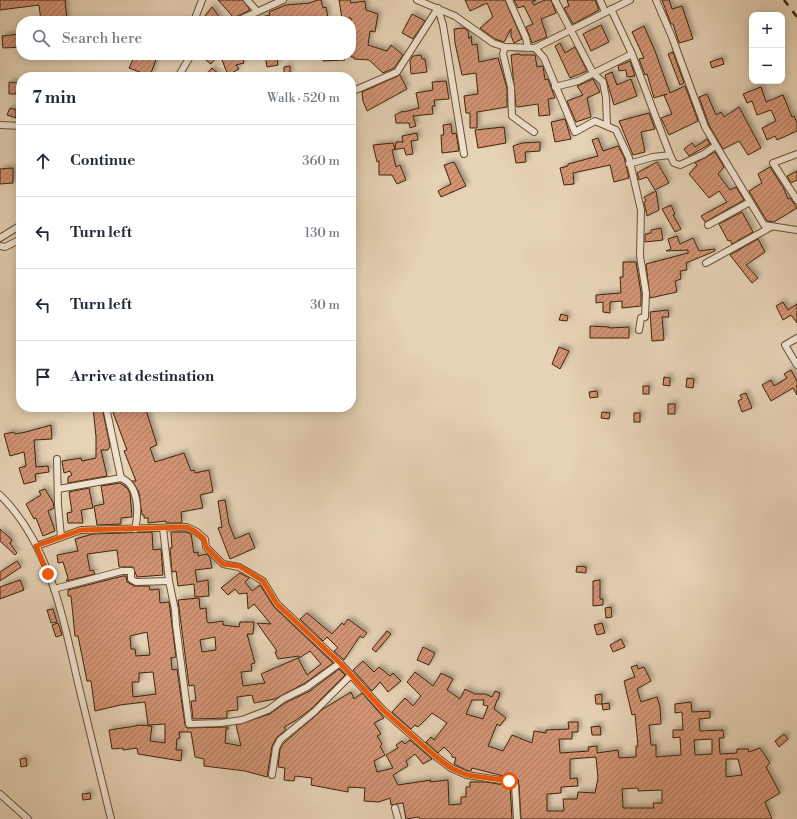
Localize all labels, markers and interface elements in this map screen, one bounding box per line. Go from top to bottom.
map controls [749,12,785,84]
button: + [749,12,785,48]
search box [16,16,356,60]
icon: search [30,27,52,49]
text: Search here [62,29,142,48]
button: − [749,48,785,84]
text: 7 min [32,87,76,109]
text: Walk · 520 m [267,90,340,106]
icon: ahead [32,150,54,172]
text: Continue [70,151,135,170]
text: 360 m [302,153,340,169]
icon: left [32,222,54,244]
text: Turn left [70,223,132,242]
text: 130 m [305,225,340,241]
icon: left [32,294,54,316]
text: Turn left [70,295,132,314]
text: 30 m [310,297,340,313]
icon: arrive [32,366,54,388]
text: Arrive at destination [70,367,214,386]
route end [39,565,57,583]
route start [500,772,518,790]

